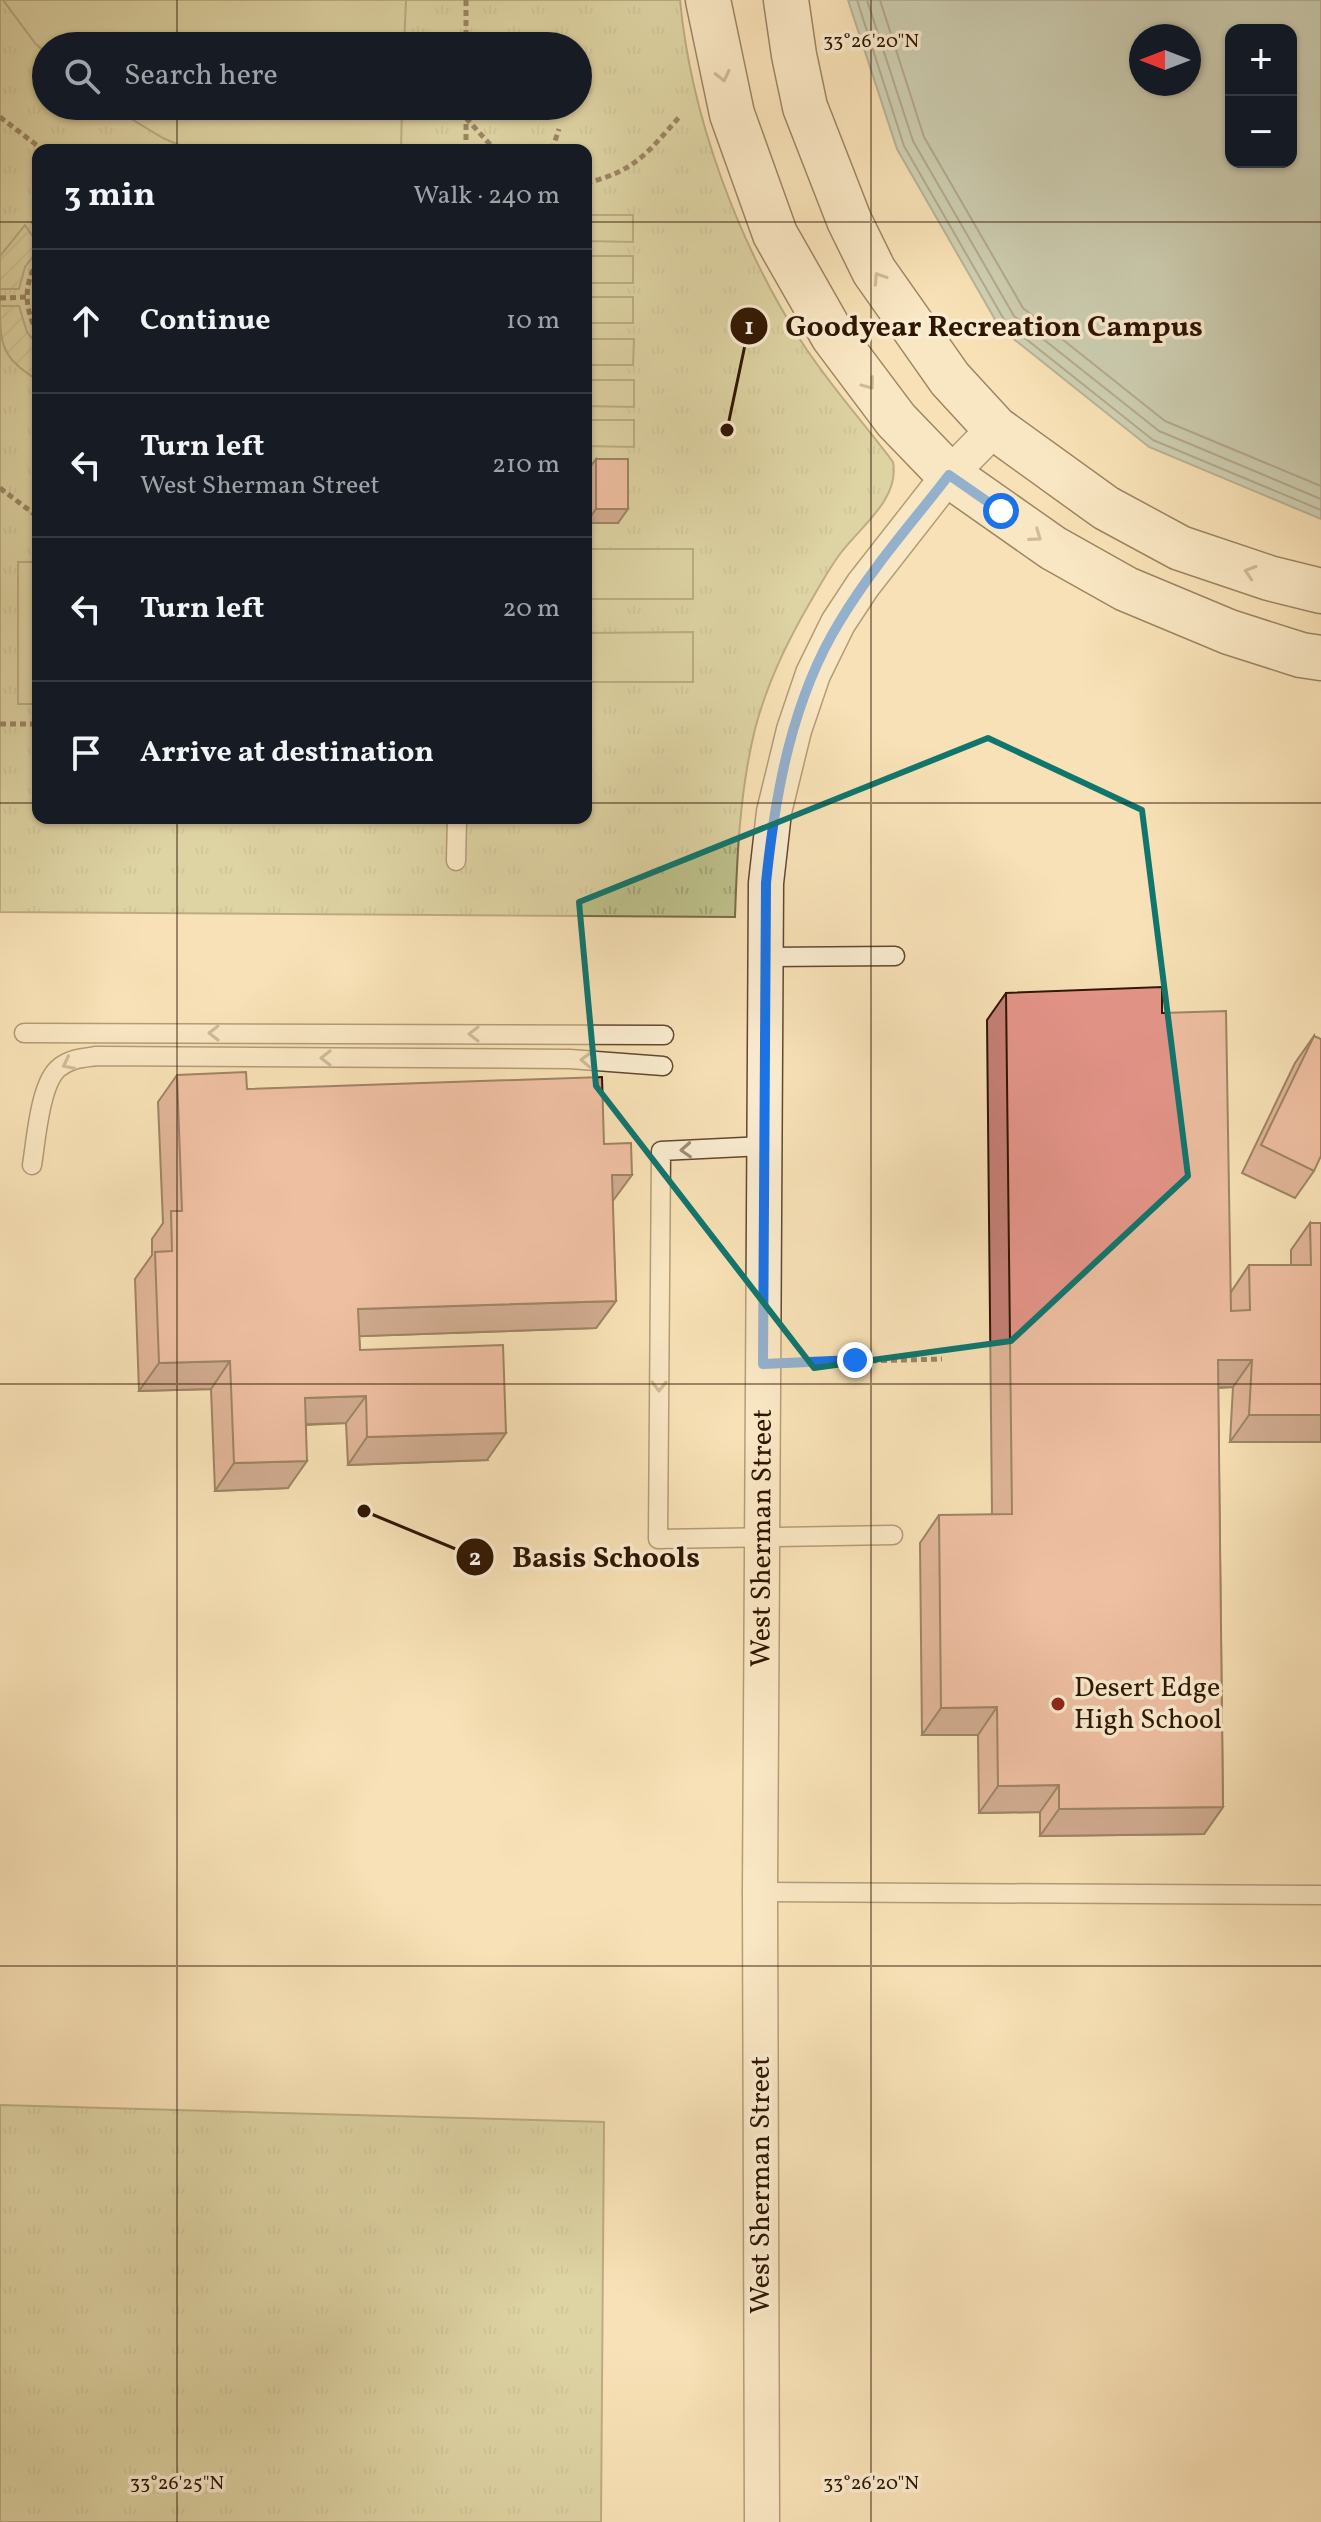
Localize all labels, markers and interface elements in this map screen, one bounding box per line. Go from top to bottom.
north arrow [1129,24,1201,96]
map controls [1225,24,1297,168]
button: + [1225,24,1297,96]
text: 33°26'20"N [823,28,919,56]
search box [32,32,592,120]
icon: search [60,54,104,98]
text: Search here [124,55,278,97]
one-way arrow [714,69,731,83]
button: − [1225,96,1297,168]
text: 3 min [64,173,155,220]
text: Walk · 240 m [413,178,560,214]
one-way arrow [874,272,889,286]
icon: ahead [64,299,108,343]
callout: Goodyear Recreation Campus [729,299,1219,353]
text: Continue [140,300,271,342]
text: 10 m [506,303,560,339]
text: Goodyear Recreation Campus [785,307,1203,349]
text: 1 [744,311,754,345]
one-way arrow [860,376,874,390]
text: Turn left [140,426,264,468]
icon: left [64,443,108,487]
text: 210 m [492,447,560,483]
text: West Sherman Street [140,468,380,504]
route start [983,493,1019,529]
one-way arrow [1027,526,1041,541]
one-way arrow [1243,565,1257,581]
icon: left [64,587,108,631]
text: Turn left [140,588,264,630]
text: 20 m [502,591,560,627]
icon: arrive [64,731,108,775]
text: Arrive at destination [140,732,434,774]
one-way arrow [207,1024,220,1042]
one-way arrow [467,1025,480,1043]
one-way arrow [319,1049,332,1067]
one-way arrow [579,1051,592,1068]
one-way arrow [62,1054,76,1070]
one-way arrow [679,1141,692,1158]
route end [837,1342,873,1378]
one-way arrow [650,1380,668,1393]
street label: West Sherman Street [742,1409,782,1667]
callout: Basis Schools [455,1530,716,1584]
text: Basis Schools [512,1538,700,1580]
text: 2 [469,1542,481,1576]
place label: Desert Edge High School [1074,1669,1222,1740]
marker: Desert Edge High School [1049,1695,1067,1713]
street label: West Sherman Street [742,2056,781,2314]
text: 33°26'25"N [130,2470,224,2498]
text: 33°26'20"N [823,2470,919,2498]

